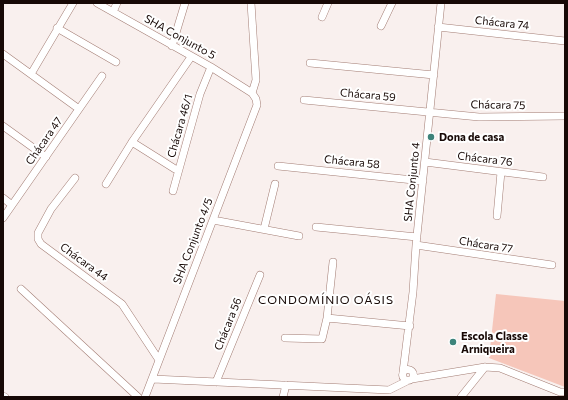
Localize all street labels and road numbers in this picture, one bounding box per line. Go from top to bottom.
street label: SHA Conjunto 5 [142,12,218,62]
street label: Chácara 74 [474,14,530,32]
street label: Chácara 59 [340,86,396,104]
street label: Chácara 46/1 [165,93,195,159]
street label: Chácara 75 [470,98,526,112]
street label: Chácara 47 [23,115,65,167]
street label: SHA Conjunto 4 [401,142,423,222]
street label: Chácara 76 [457,149,513,169]
street label: Chácara 58 [324,153,380,171]
street label: SHA Conjunto 4/5 [171,196,215,286]
street label: Chácara 77 [458,234,514,256]
street label: Chácara 44 [57,240,111,284]
street label: Chácara 56 [211,296,245,352]

